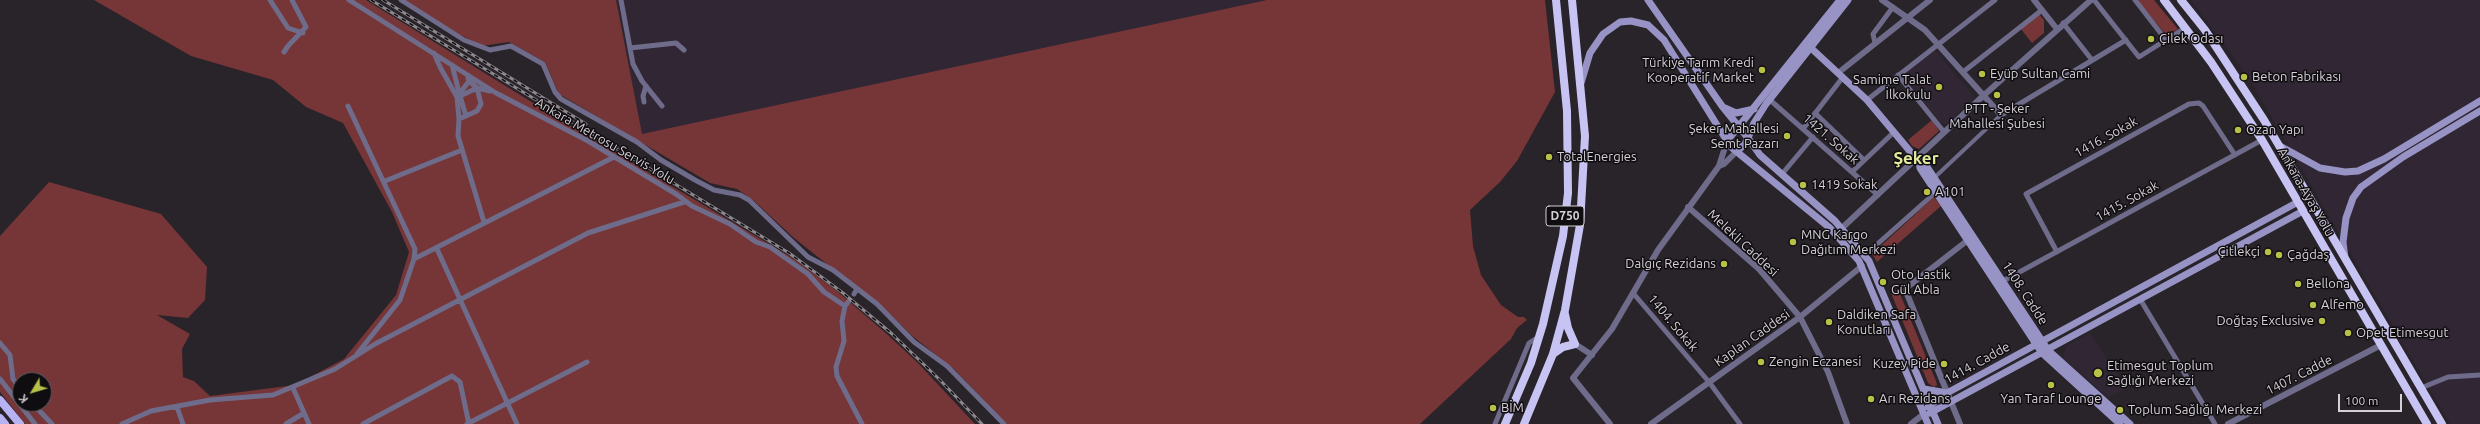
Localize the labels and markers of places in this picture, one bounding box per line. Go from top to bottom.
place label: Çilek Odası [2159,31,2223,47]
marker: Çilek Odası [2146,34,2156,44]
place label: Türkiye Tarım Kredi Kooperatif Market [1642,55,1754,86]
marker: Türkiye Tarım Kredi Kooperatif Market [1757,65,1767,75]
place label: Eyüp Sultan Cami [1990,66,2090,82]
marker: Eyüp Sultan Cami [1977,69,1987,79]
place label: Beton Fabrikası [2252,69,2341,85]
place label: Samime Talat İlkokulu [1853,72,1931,103]
marker: Beton Fabrikası [2239,72,2249,82]
marker: Samime Talat İlkokulu [1934,82,1944,92]
marker: PTT - Şeker Mahallesi Şubesi [1992,90,2002,100]
place label: PTT - Şeker Mahallesi Şubesi [1949,101,2045,132]
place label: Şeker Mahallesi Semt Pazarı [1689,121,1779,152]
place label: Ozan Yapı [2246,122,2304,138]
marker: Ozan Yapı [2233,125,2243,135]
marker: Şeker Mahallesi Semt Pazarı [1782,131,1792,141]
place label: TotalEnergies [1557,149,1637,165]
marker: TotalEnergies [1544,152,1554,162]
place label: 1419 Sokak [1811,177,1878,193]
marker: 1419 Sokak [1798,180,1808,190]
place label: A101 [1935,184,1965,200]
marker: A101 [1922,187,1932,197]
place label: MNG Kargo Dağıtım Merkezi [1801,227,1896,258]
marker: MNG Kargo Dağıtım Merkezi [1788,237,1798,247]
place label: Çitlekçi [2218,244,2260,260]
marker: Çitlekçi [2263,247,2273,257]
place label: Çağdaş [2287,247,2329,263]
marker: Çağdaş [2274,250,2284,260]
place label: Dalgıç Rezidans [1625,256,1716,272]
marker: Dalgıç Rezidans [1719,259,1729,269]
place label: Oto Lastik Gül Abla [1891,267,1951,298]
place label: Bellona [2306,276,2350,292]
marker: Oto Lastik Gül Abla [1878,277,1888,287]
marker: Bellona [2293,279,2303,289]
place label: Alfemo [2321,297,2364,313]
marker: Alfemo [2308,300,2318,310]
place label: Daldiken Safa Konutları [1837,307,1916,338]
place label: Doğtaş Exclusive [2216,313,2314,329]
marker: Doğtaş Exclusive [2317,316,2327,326]
marker: Daldiken Safa Konutları [1824,317,1834,327]
place label: Opet Etimesgut [2356,325,2449,341]
marker: Opet Etimesgut [2343,328,2353,338]
place label: Zengin Eczanesi [1769,354,1861,370]
place label: Kuzey Pide [1873,356,1936,372]
marker: Zengin Eczanesi [1756,357,1766,367]
place label: Etimesgut Toplum Sağlığı Merkezi [2107,358,2213,389]
marker: Kuzey Pide [1939,359,1949,369]
marker: Etimesgut Toplum Sağlığı Merkezi [2092,367,2104,379]
marker: Yan Taraf Lounge [2046,380,2056,390]
place label: Arı Rezidans [1879,391,1950,407]
place label: Yan Taraf Lounge [2001,391,2101,407]
marker: Arı Rezidans [1866,394,1876,404]
place label: BİM [1501,400,1524,416]
place label: Toplum Sağlığı Merkezi [2128,402,2262,418]
marker: BİM [1488,403,1498,413]
marker: Toplum Sağlığı Merkezi [2115,405,2125,415]

